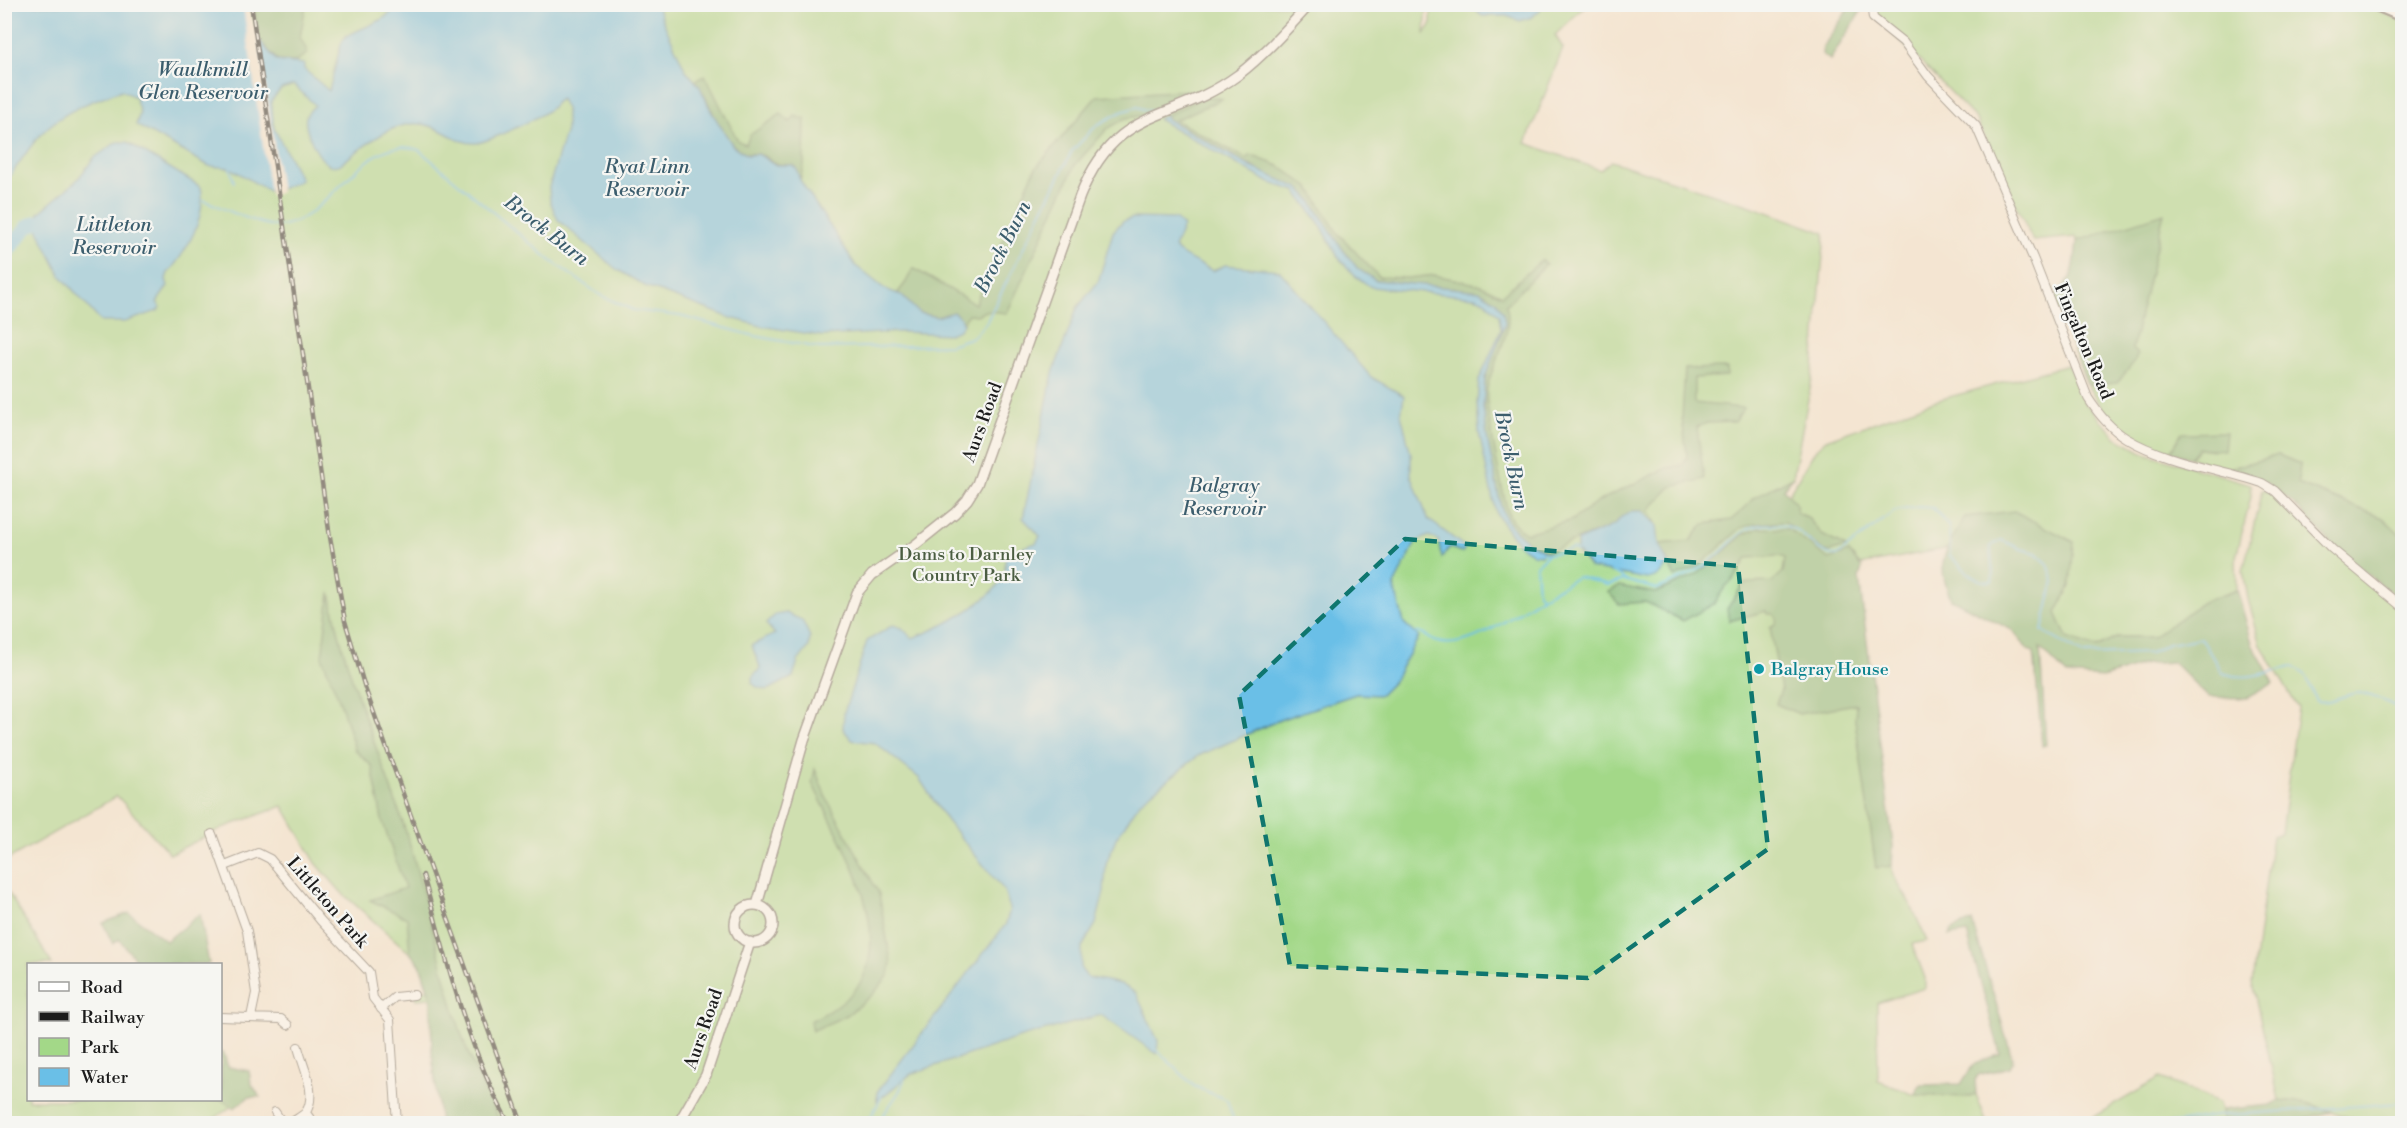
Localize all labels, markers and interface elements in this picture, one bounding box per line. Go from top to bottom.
water label: Waulkmill Glen Reservoir [138,58,268,106]
water label: Ryat Linn Reservoir [603,155,691,203]
water label: Brock Burn [498,190,594,272]
water label: Brock Burn [969,196,1038,299]
water label: Littleton Reservoir [71,213,156,261]
street label: Fingalton Road [2049,279,2119,404]
street label: Aurs Road [957,378,1008,466]
water label: Brock Burn [1488,408,1533,513]
water label: Balgray Reservoir [1181,474,1266,522]
park label: Dams to Darnley Country Park [898,543,1034,587]
place label: Balgray House [1770,658,1889,681]
marker: Balgray House [1752,662,1766,676]
street label: Littleton Park [282,852,374,954]
legend [27,963,222,1101]
text: Road [81,976,124,999]
street label: Aurs Road [679,985,728,1073]
text: Railway [81,1006,145,1029]
text: Park [81,1036,120,1059]
text: Water [80,1066,129,1089]

